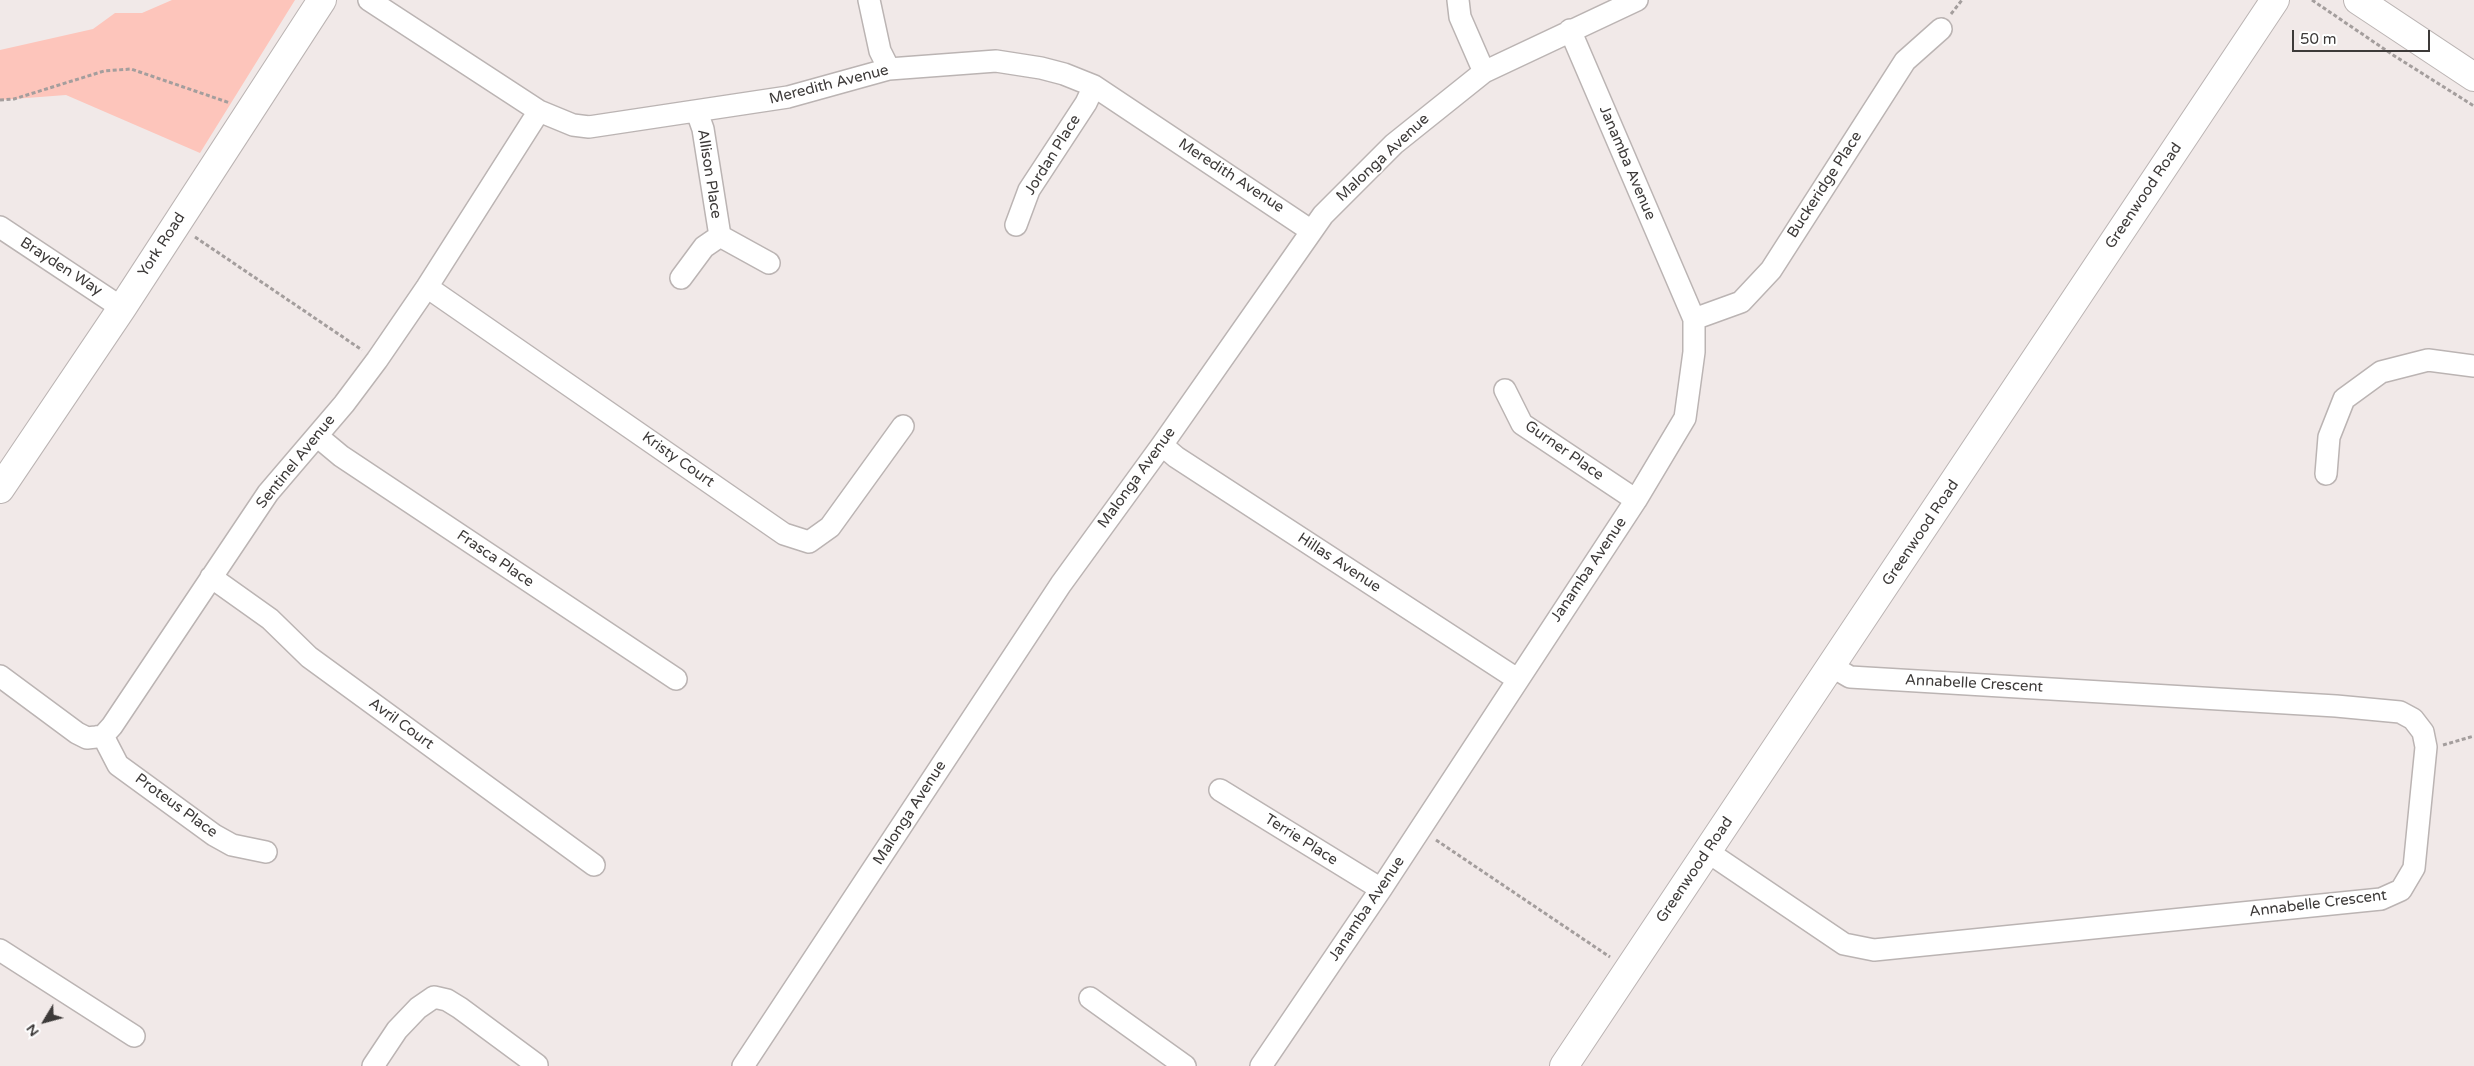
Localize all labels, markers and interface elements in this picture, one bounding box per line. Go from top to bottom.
scale bar [2294,20,2432,52]
text: 50 m [2300,30,2337,48]
street label: Meredith Avenue [767,61,891,109]
street label: Janamba Avenue [1595,103,1659,223]
street label: Malonga Avenue [1333,110,1433,206]
street label: Jordan Place [1021,112,1085,198]
street label: Allison Place [693,128,725,220]
street label: Buckeridge Place [1784,128,1866,242]
street label: Meredith Avenue [1175,135,1287,217]
street label: Greenwood Road [2102,140,2186,252]
street label: York Road [135,209,189,281]
street label: Brayden Way [17,234,105,300]
street label: Sentinel Avenue [253,412,339,512]
street label: Gurner Place [1521,417,1607,485]
street label: Malonga Avenue [1094,424,1180,532]
street label: Kristy Court [638,428,718,492]
street label: Greenwood Road [1879,477,1963,589]
street label: Janamba Avenue [1547,514,1631,626]
street label: Frasca Place [453,527,537,591]
street label: Hillas Avenue [1294,529,1384,597]
street label: Annabelle Crescent [1904,671,2044,697]
street label: Avril Court [365,694,437,754]
street label: Malonga Avenue [870,758,950,868]
street label: Proteus Place [131,770,221,842]
street label: Terrie Place [1261,810,1341,870]
street label: Greenwood Road [1653,814,1737,926]
street label: Janamba Avenue [1325,853,1409,965]
street label: Annabelle Crescent [2248,887,2388,921]
north arrow [20,996,70,1046]
text: N [22,1021,43,1040]

